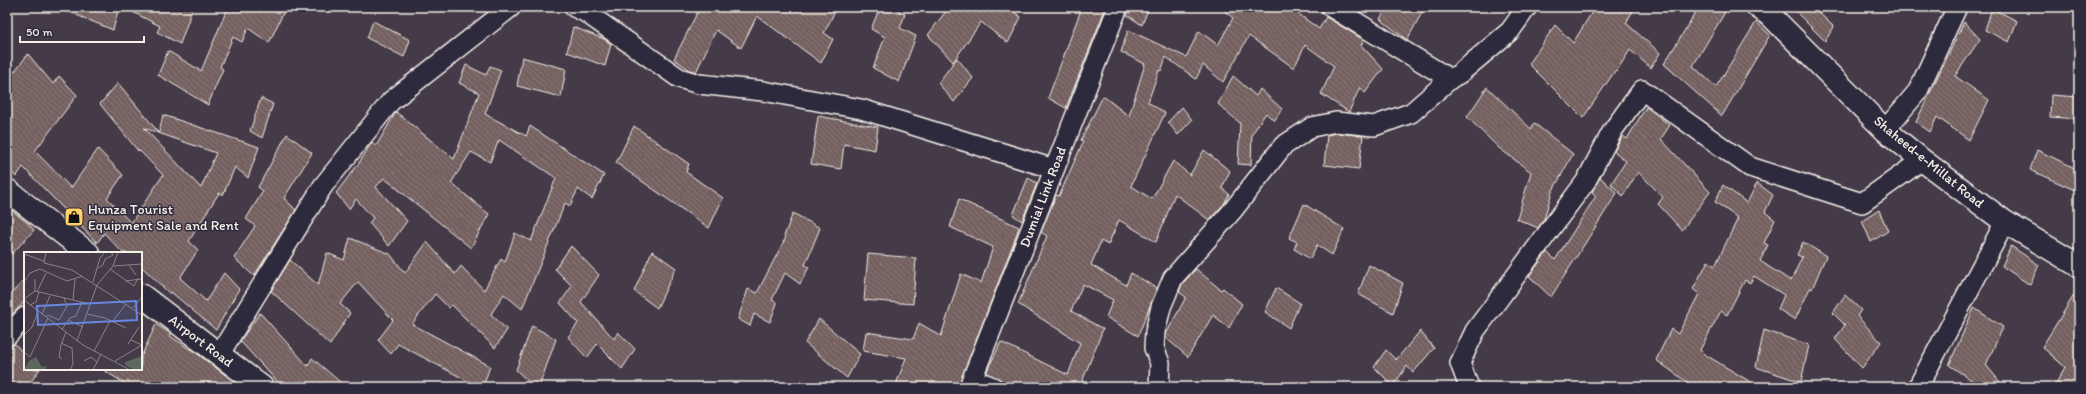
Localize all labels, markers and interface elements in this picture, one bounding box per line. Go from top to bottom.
scale bar [20,18,144,44]
text: 50 m [26,25,52,39]
street label: Shaheed-e-Millat Road [1870,112,1988,212]
street label: Dumial Link Road [1016,144,1070,250]
place label: Hunza Tourist Equipment Sale and Rent [88,201,239,234]
shop icon: Hunza Tourist Equipment Sale and Rent [63,206,85,228]
inset map [24,252,142,370]
street label: Airport Road [165,311,237,371]

